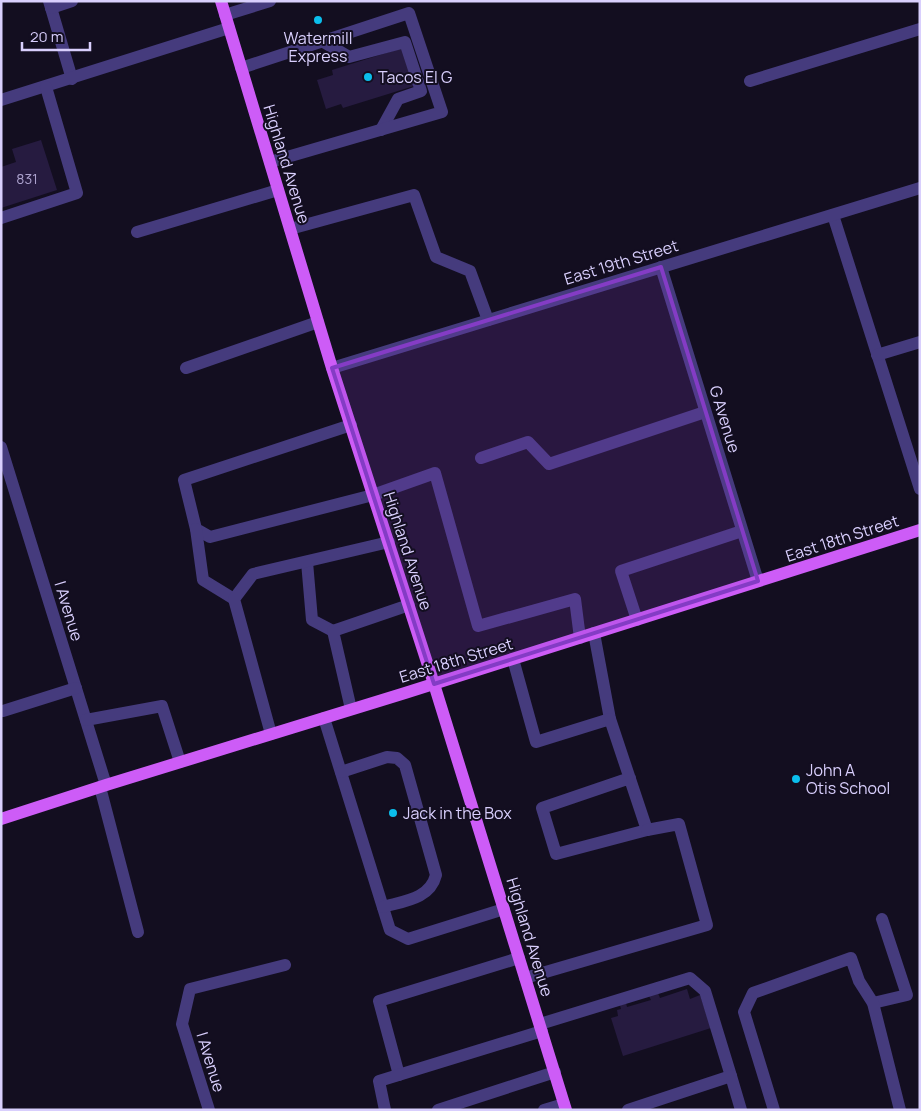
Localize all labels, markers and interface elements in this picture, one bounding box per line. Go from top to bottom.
marker: Watermill Express [312,14,324,26]
scale bar [22,20,90,52]
text: 20 m [30,26,63,47]
place label: Watermill Express [283,27,353,67]
place label: Tacos El G [378,66,452,88]
marker: Tacos El G [362,71,374,83]
street label: Highland Avenue [258,102,316,226]
house number: 831 [16,169,38,188]
street label: East 19th Street [561,234,681,290]
street label: G Avenue [704,383,746,455]
street label: Highland Avenue [379,489,437,613]
street label: East 18th Street [783,509,901,567]
street label: I Avenue [49,578,89,644]
street label: East 18th Street [397,632,515,688]
place label: John A Otis School [806,759,890,799]
marker: John A Otis School [790,773,802,785]
place label: Jack in the Box [403,802,512,824]
marker: Jack in the Box [387,807,399,819]
street label: Highland Avenue [501,875,559,999]
street label: I Avenue [191,1029,231,1095]

